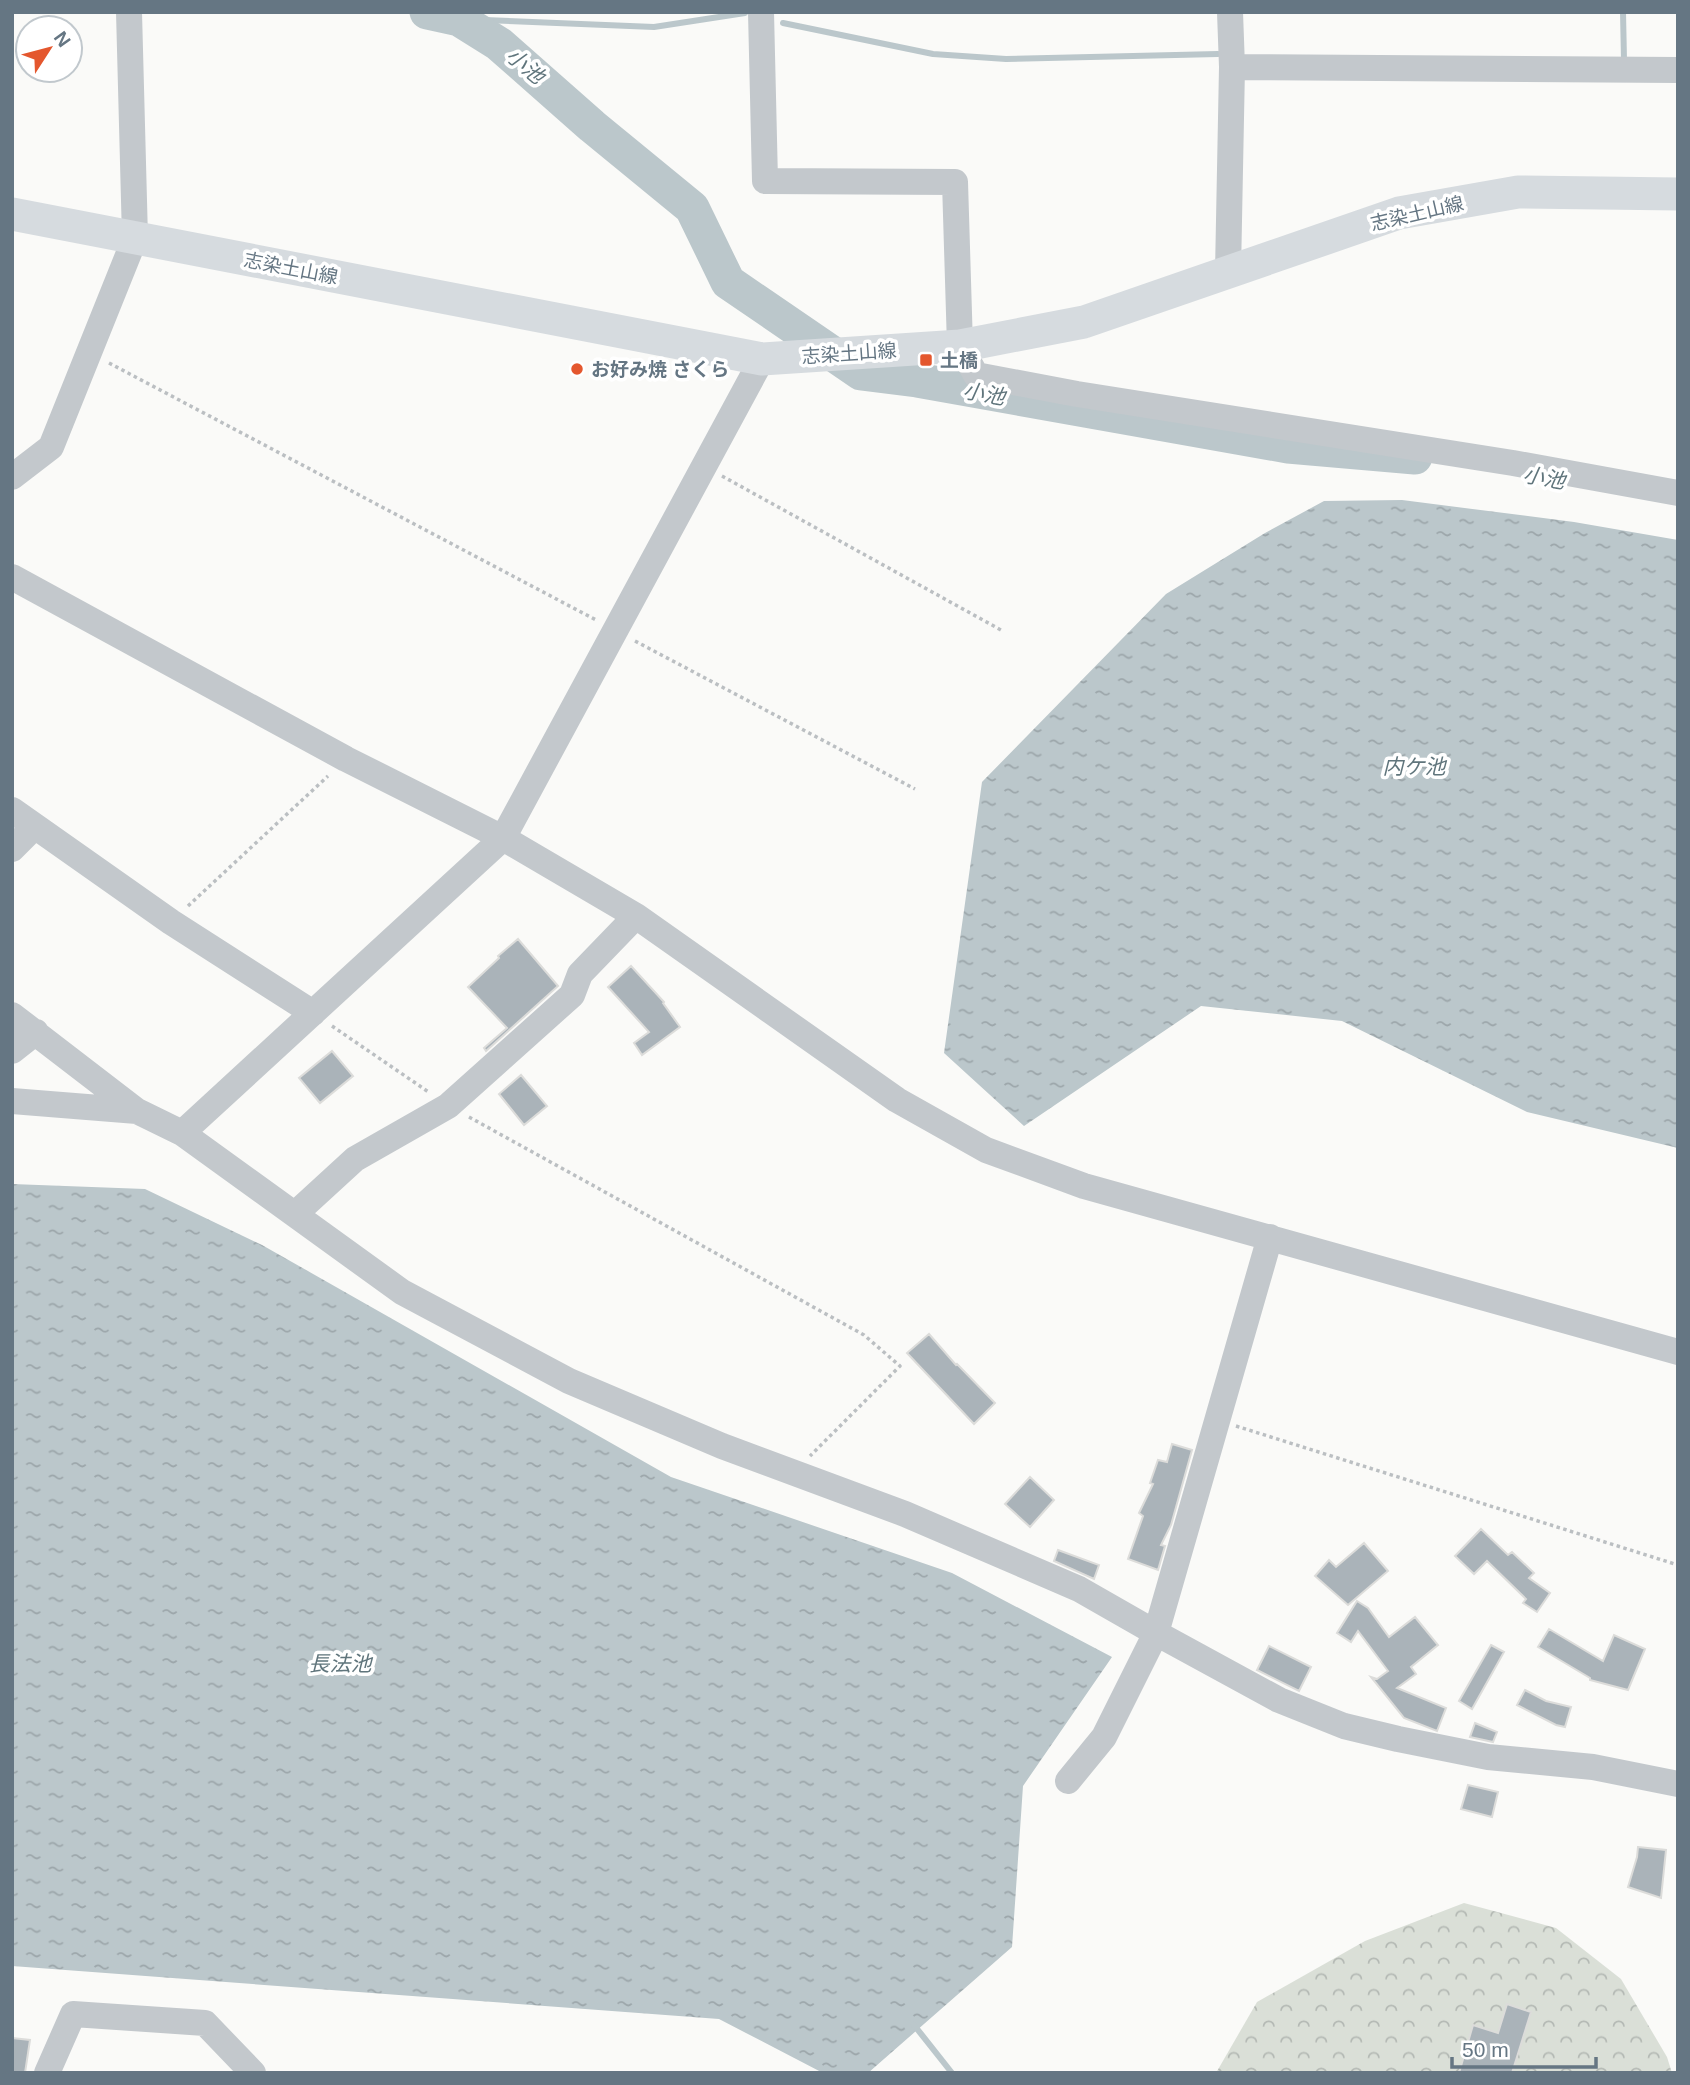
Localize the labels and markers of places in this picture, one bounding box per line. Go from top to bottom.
place label: 土橋 [940,350,978,371]
marker: 土橋 [918,352,934,368]
place label: お好み焼 さくら [591,359,729,380]
marker: お好み焼 さくら [569,361,585,377]

